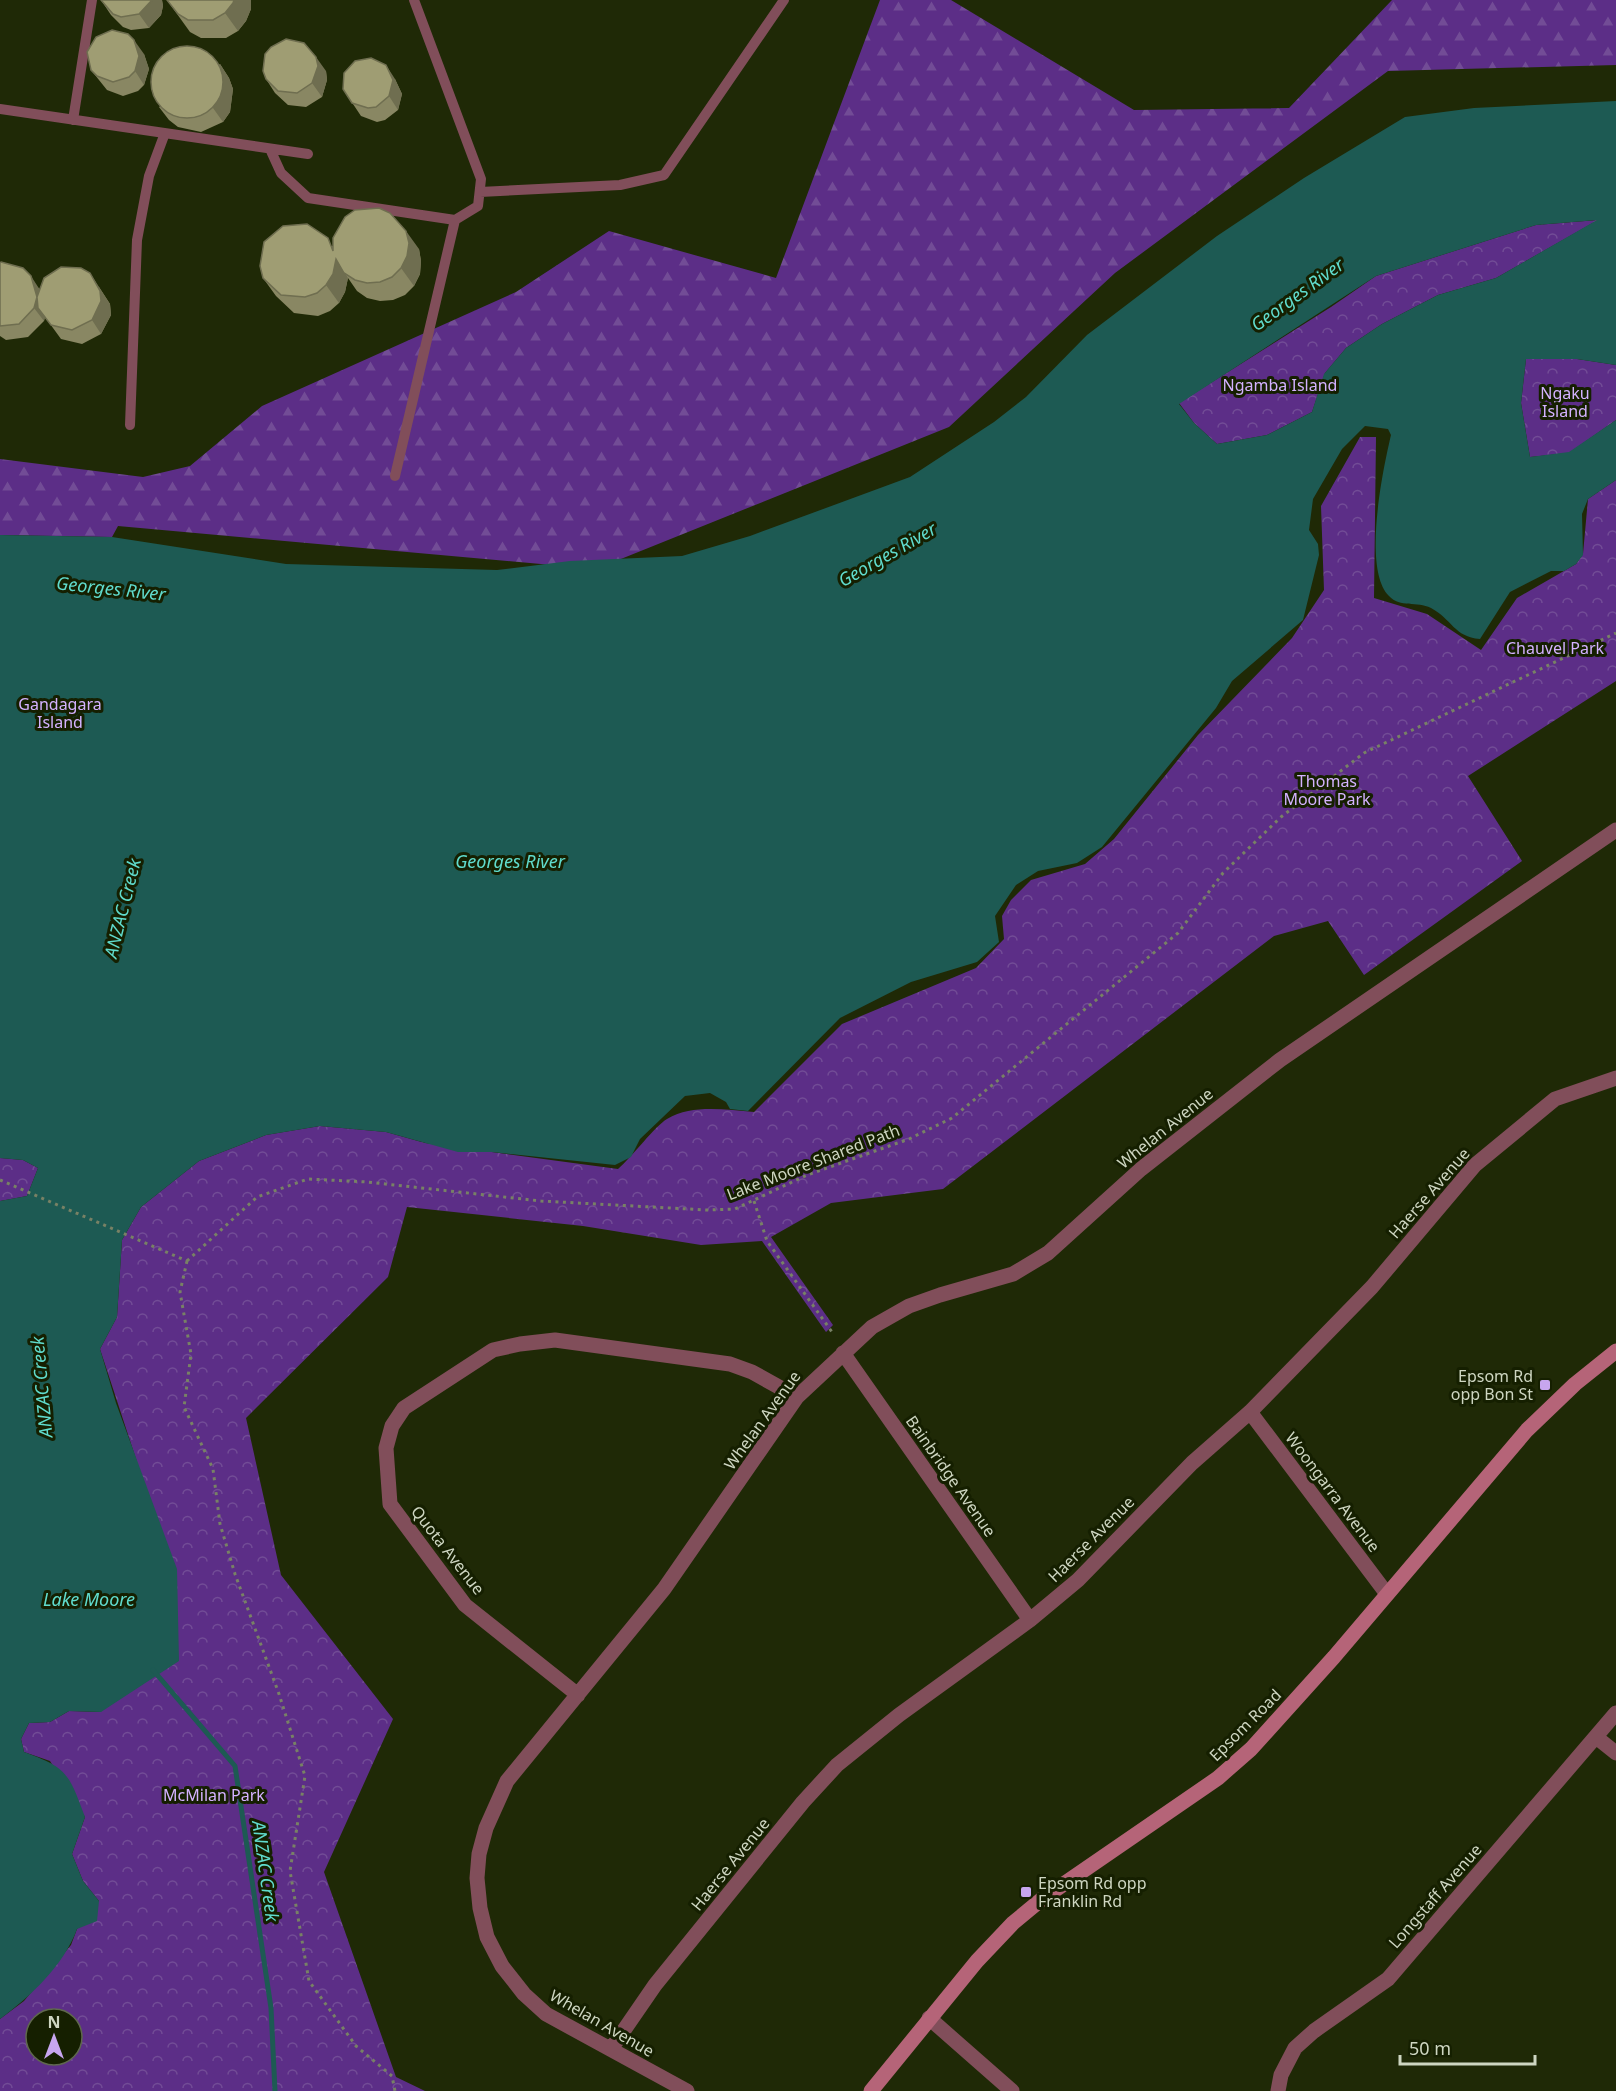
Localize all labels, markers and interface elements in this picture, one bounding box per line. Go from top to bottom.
water label: Georges River [1246,252,1349,336]
park label: Ngamba Island [1223,374,1337,396]
park label: Ngaku Island [1540,382,1590,422]
water label: Georges River [834,516,941,592]
water label: Georges River [55,570,168,606]
park label: Chauvel Park [1506,637,1605,659]
park label: Gandagara Island [18,693,102,733]
park label: Thomas Moore Park [1283,770,1371,810]
water label: Georges River [455,849,566,873]
water label: ANZAC Creek [98,855,146,962]
street label: Whelan Avenue [1113,1083,1217,1173]
street label: Lake Moore Shared Path [723,1119,903,1205]
street label: Haerse Avenue [1383,1143,1475,1243]
water label: ANZAC Creek [25,1334,58,1441]
place label: Epsom Rd opp Bon St [1451,1365,1533,1405]
street label: Whelan Avenue [719,1366,805,1474]
marker: Epsom Rd opp Bon St [1538,1378,1552,1392]
street label: Bainbridge Avenue [901,1411,1001,1541]
street label: Woongarra Avenue [1281,1428,1385,1556]
street label: Haerse Avenue [1043,1491,1139,1587]
street label: Quota Avenue [406,1501,490,1599]
water label: Lake Moore [43,1587,135,1611]
street label: Epsom Road [1204,1684,1286,1766]
park label: McMilan Park [163,1784,265,1806]
street label: Haerse Avenue [686,1813,774,1915]
water label: ANZAC Creek [247,1817,285,1924]
street label: Longstaff Avenue [1384,1839,1486,1953]
place label: Epsom Rd opp Franklin Rd [1038,1872,1147,1912]
marker: Epsom Rd opp Franklin Rd [1019,1885,1033,1899]
street label: Whelan Avenue [546,1984,658,2062]
north arrow [24,2007,84,2067]
text: N [47,2011,61,2033]
scale bar [1400,2028,1535,2066]
text: 50 m [1409,2036,1451,2060]

